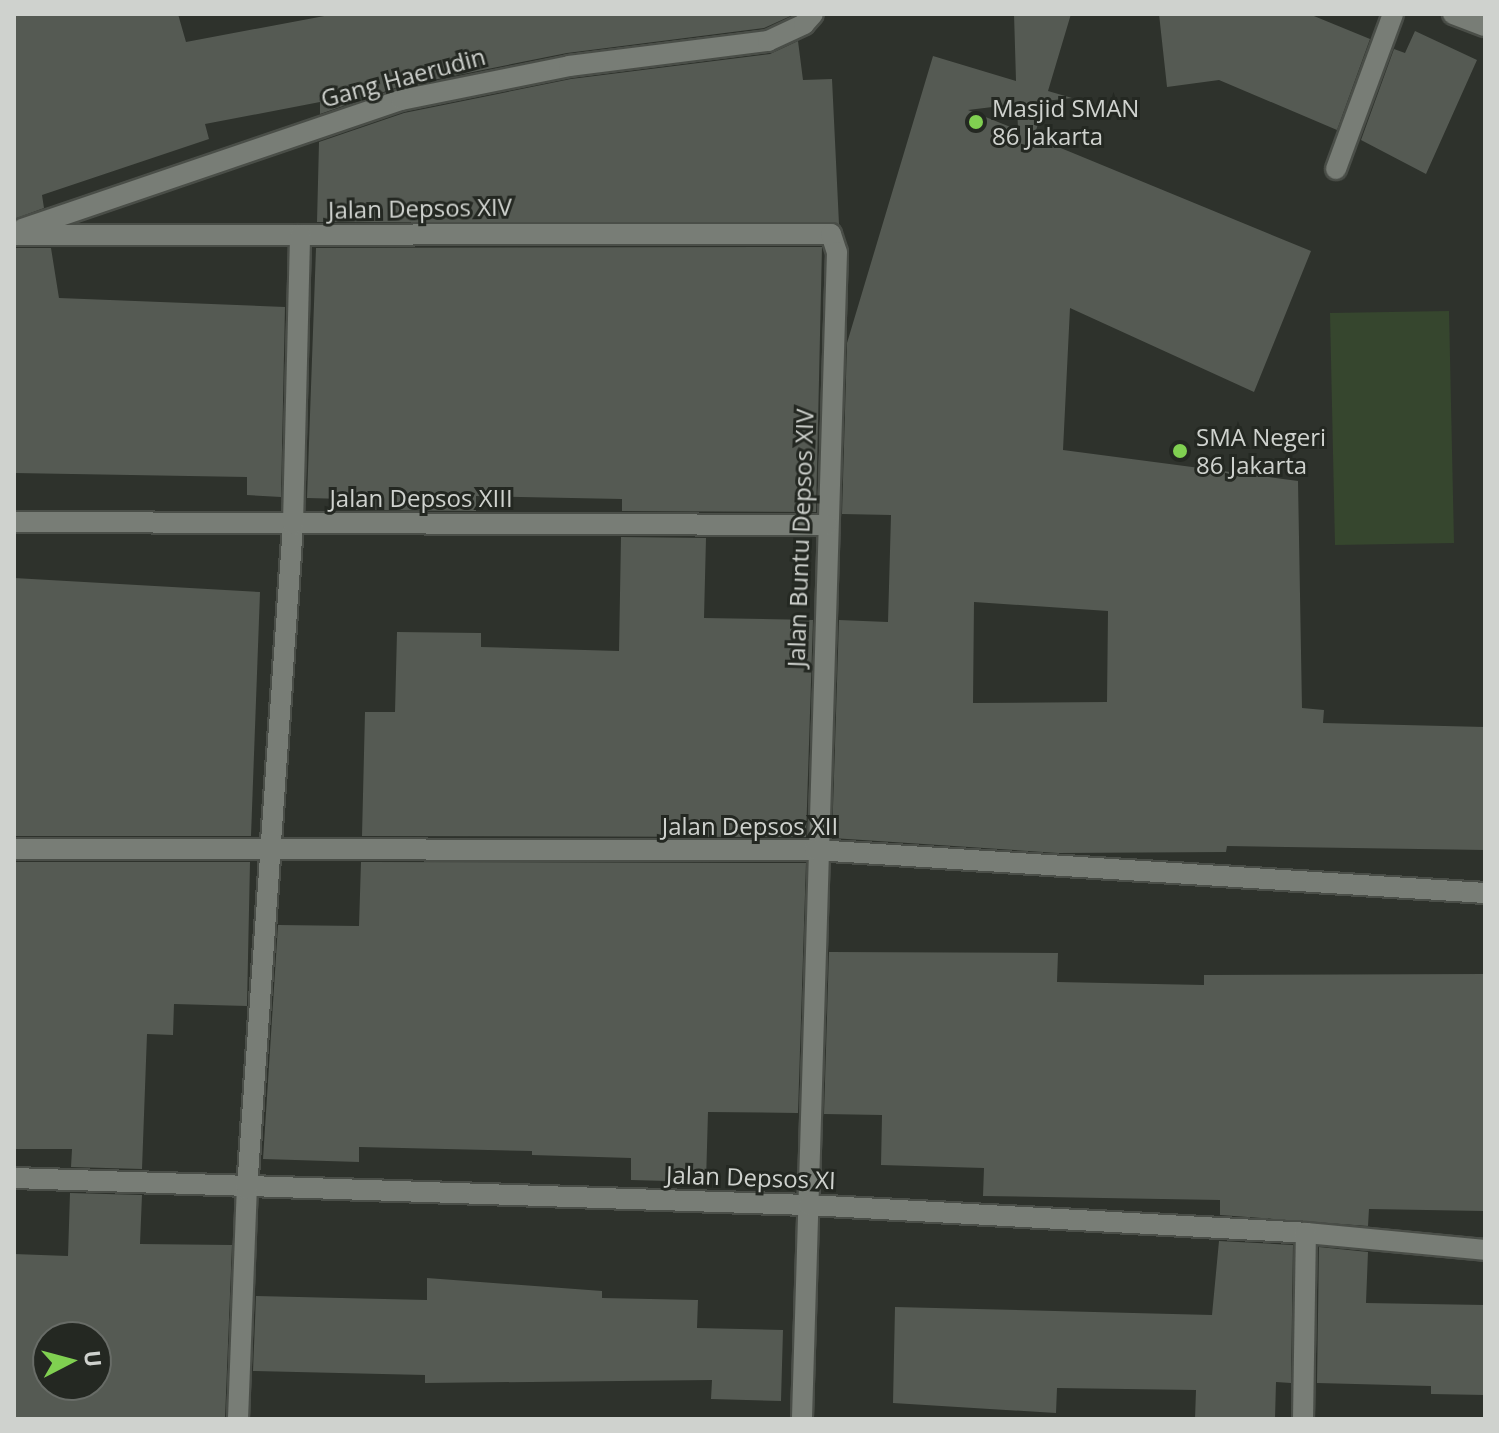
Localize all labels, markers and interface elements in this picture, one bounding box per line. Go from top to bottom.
street label: Gang Haerudin [318,41,488,113]
place label: Masjid SMAN 86 Jakarta [992,94,1139,150]
marker: Masjid SMAN 86 Jakarta [967,113,985,131]
street label: Jalan Depsos XIV [328,192,512,224]
street label: Jalan Buntu Depsos XIV [781,408,819,668]
place label: SMA Negeri 86 Jakarta [1196,423,1326,479]
marker: SMA Negeri 86 Jakarta [1171,442,1189,460]
street label: Jalan Depsos XIII [329,484,513,512]
street label: Jalan Depsos XII [662,812,838,840]
street label: Jalan Depsos XI [666,1160,836,1194]
north arrow [32,1321,112,1401]
text: U [78,1349,110,1369]

